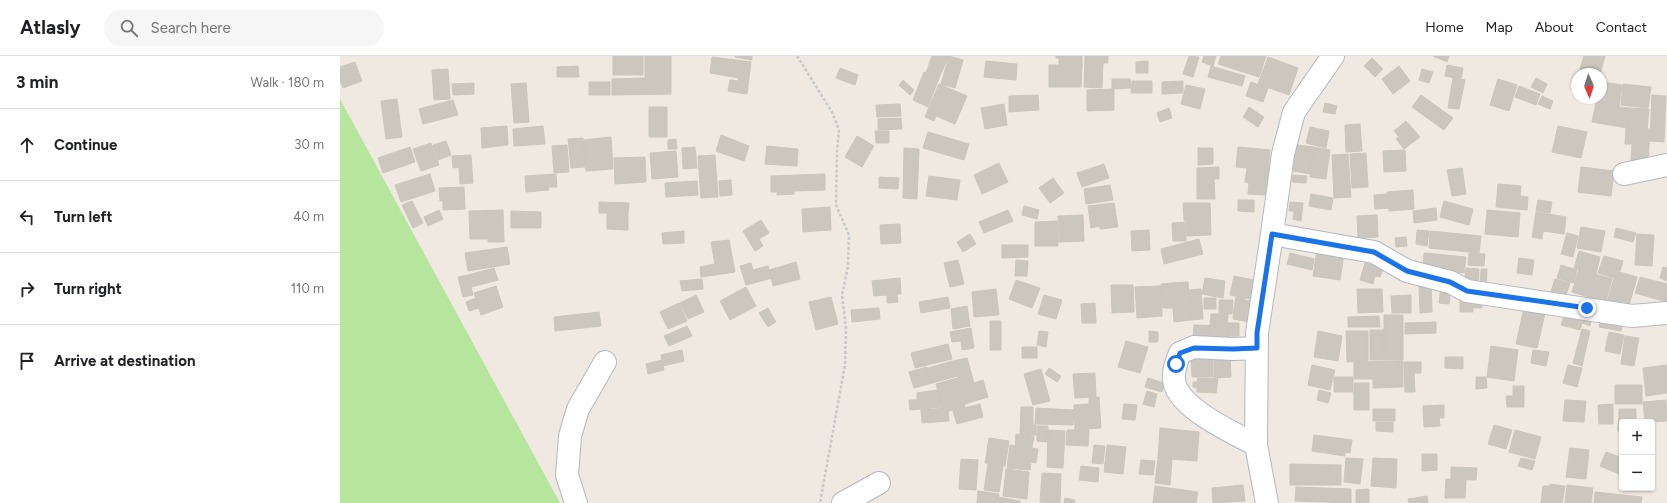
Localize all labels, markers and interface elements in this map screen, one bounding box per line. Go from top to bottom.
search box [104,10,384,46]
text: Atlasly [20,16,80,39]
icon: search [118,17,140,39]
text: Search here [150,19,231,37]
text: Home [1425,19,1464,36]
text: Map [1486,19,1513,36]
text: About [1535,19,1574,36]
text: Contact [1596,19,1647,36]
north arrow [1571,68,1607,104]
text: 3 min [16,72,58,92]
text: Walk · 180 m [251,75,324,90]
icon: ahead [16,134,38,156]
text: Continue [54,136,117,154]
text: 30 m [294,137,324,152]
icon: left [16,206,38,228]
text: Turn left [54,208,112,226]
text: 40 m [293,209,324,224]
icon: right [16,278,38,300]
text: Turn right [54,280,122,298]
text: 110 m [291,281,324,296]
route end [1578,299,1596,317]
icon: arrive [16,350,38,372]
text: Arrive at destination [54,352,195,370]
route start [1167,355,1185,373]
map controls [1619,419,1655,491]
button: + [1619,419,1655,455]
button: − [1619,455,1655,491]

